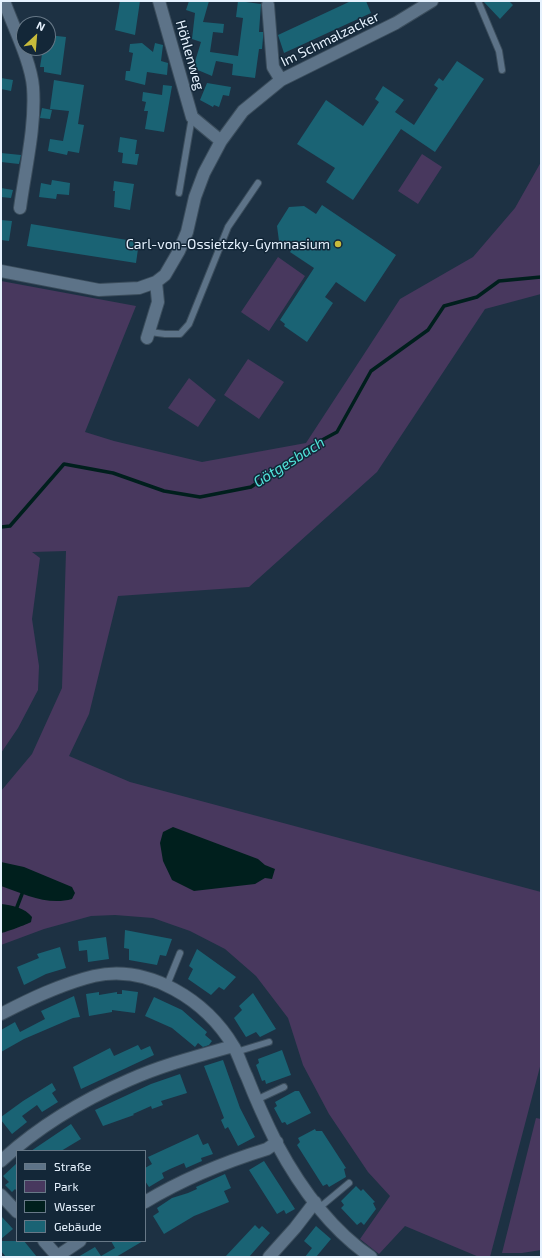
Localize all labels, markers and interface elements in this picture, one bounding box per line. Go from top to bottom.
street label: Im Schmalzacker [278,8,382,70]
north arrow [16,16,56,56]
text: N [35,18,47,33]
street label: Höhlenweg [172,18,208,92]
place label: Carl-von-Ossietzky-Gymnasium [126,236,330,252]
marker: Carl-von-Ossietzky-Gymnasium [333,239,343,249]
water label: Götgesbach [250,433,328,491]
legend [16,1150,146,1242]
text: Straße [54,1159,91,1173]
text: Park [54,1179,79,1193]
text: Wasser [54,1199,95,1213]
text: Gebäude [54,1219,102,1233]

